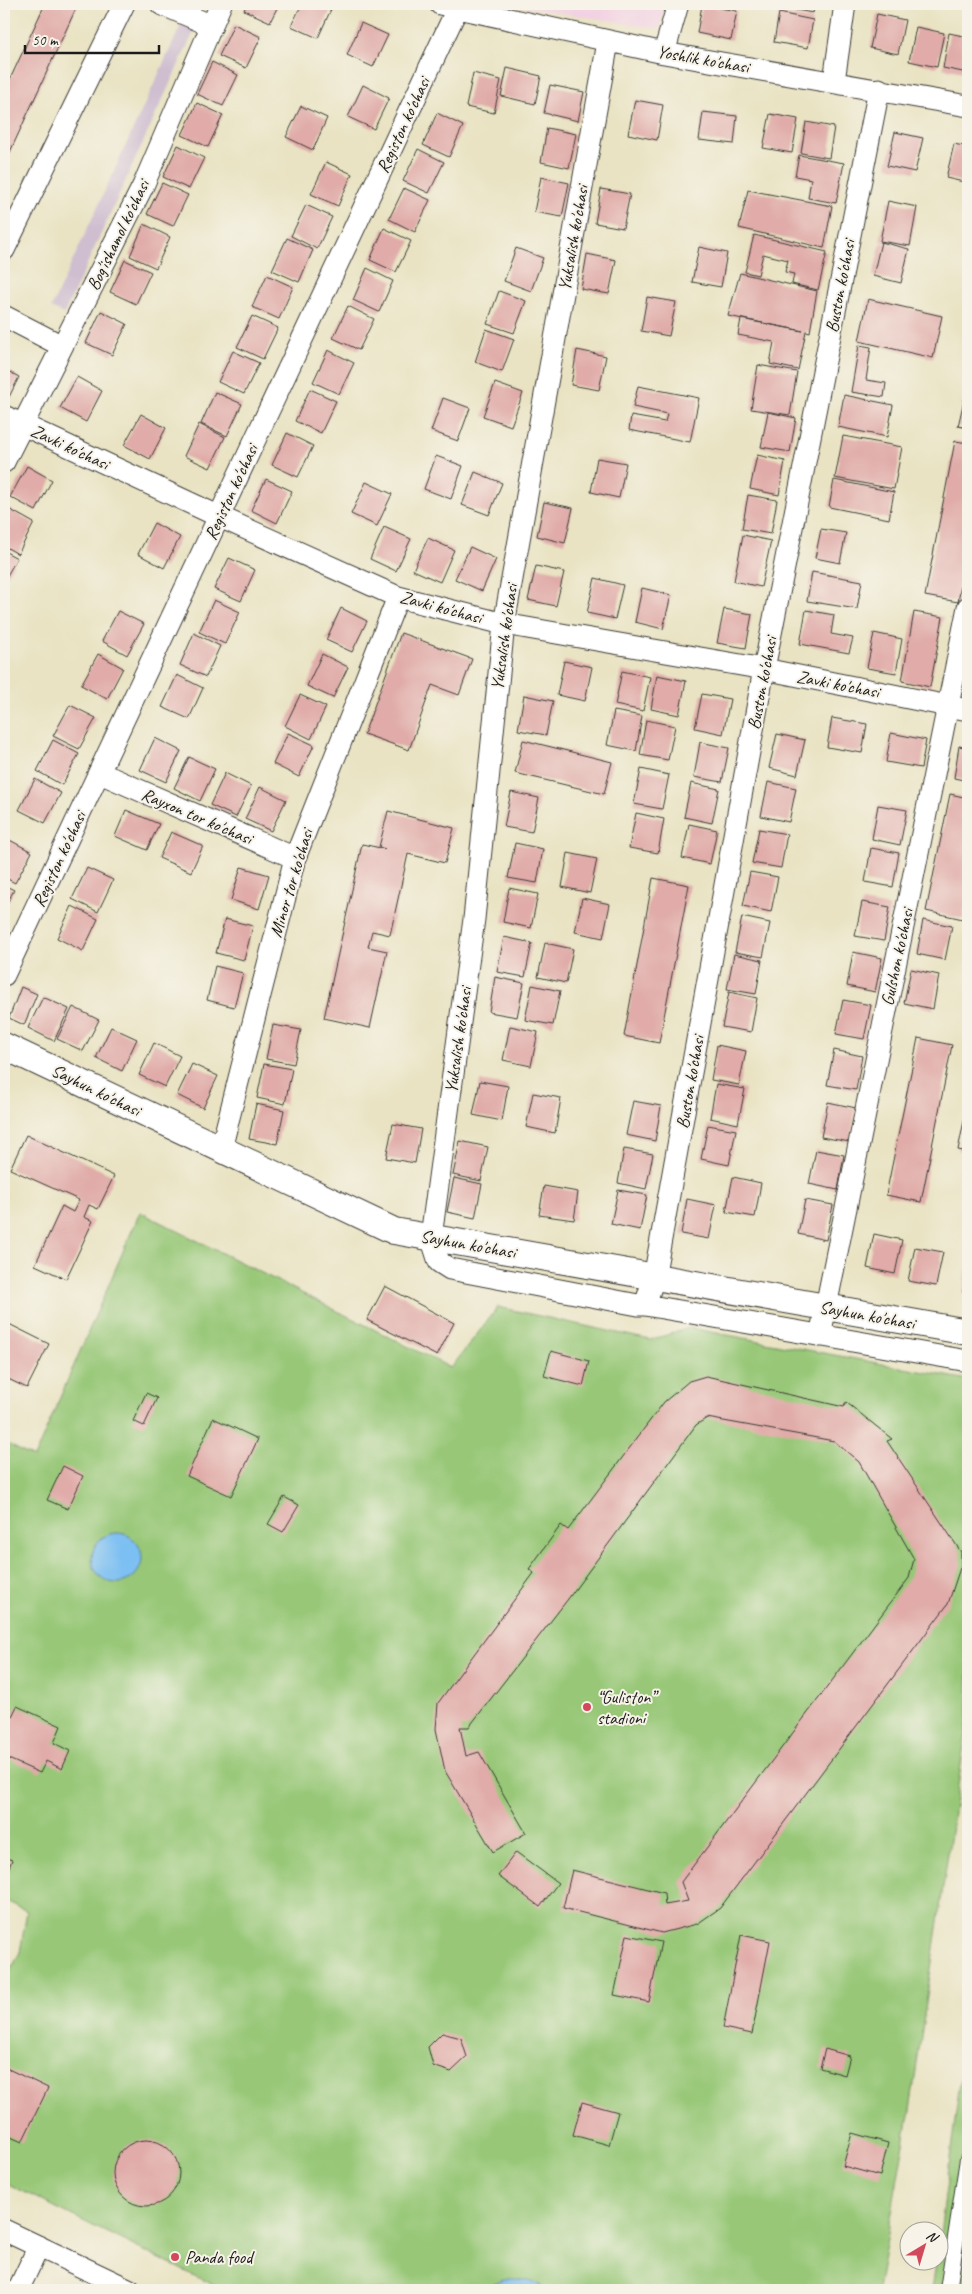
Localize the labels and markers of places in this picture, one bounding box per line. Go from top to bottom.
place label: “Guliston” stadioni [597,1686,659,1729]
marker: “Guliston” stadioni [581,1701,593,1713]
place label: Panda food [185,2246,255,2268]
marker: Panda food [169,2251,181,2263]

